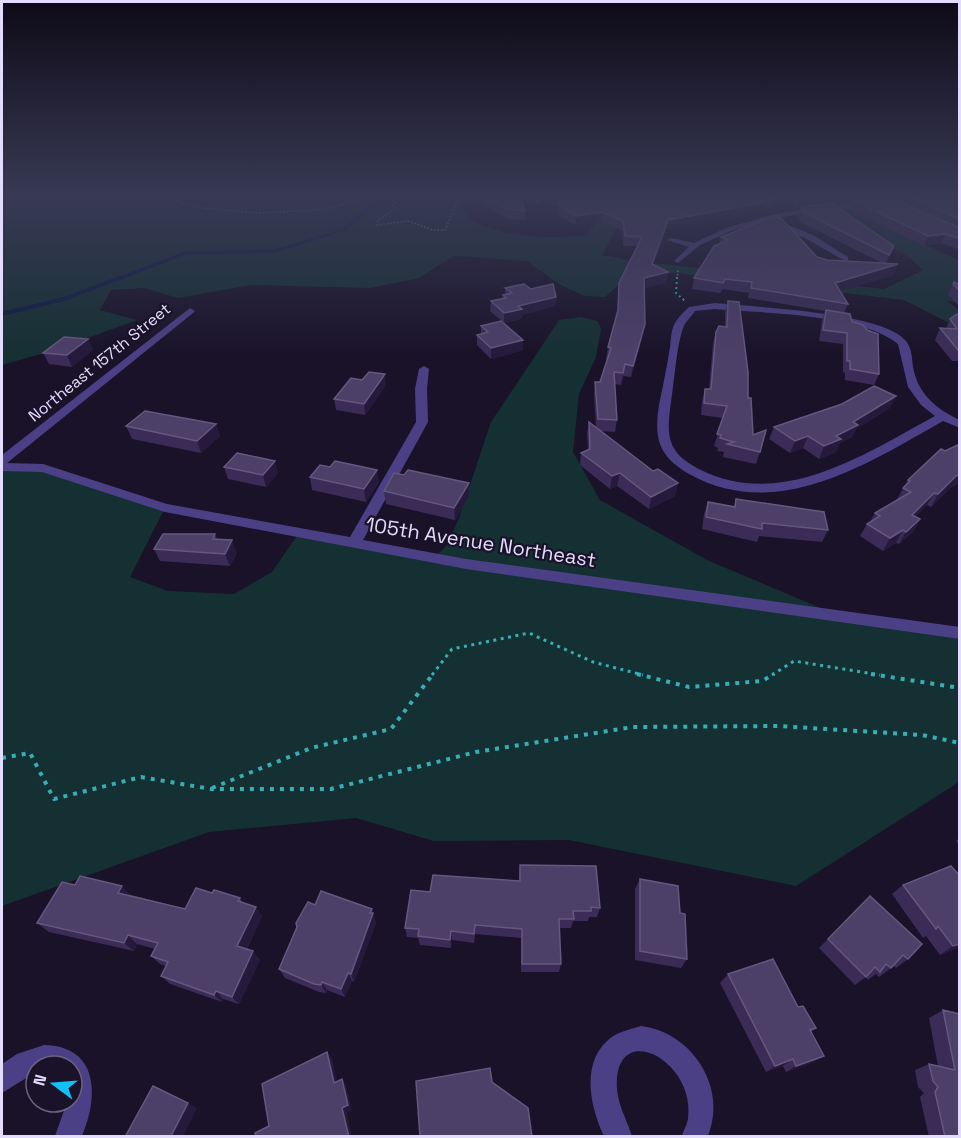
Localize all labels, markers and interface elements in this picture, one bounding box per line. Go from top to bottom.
street label: Northeast 157th Street [24,298,175,426]
street label: 105th Avenue Northeast [364,511,598,573]
north arrow [24,1054,84,1114]
text: N [28,1072,52,1088]

